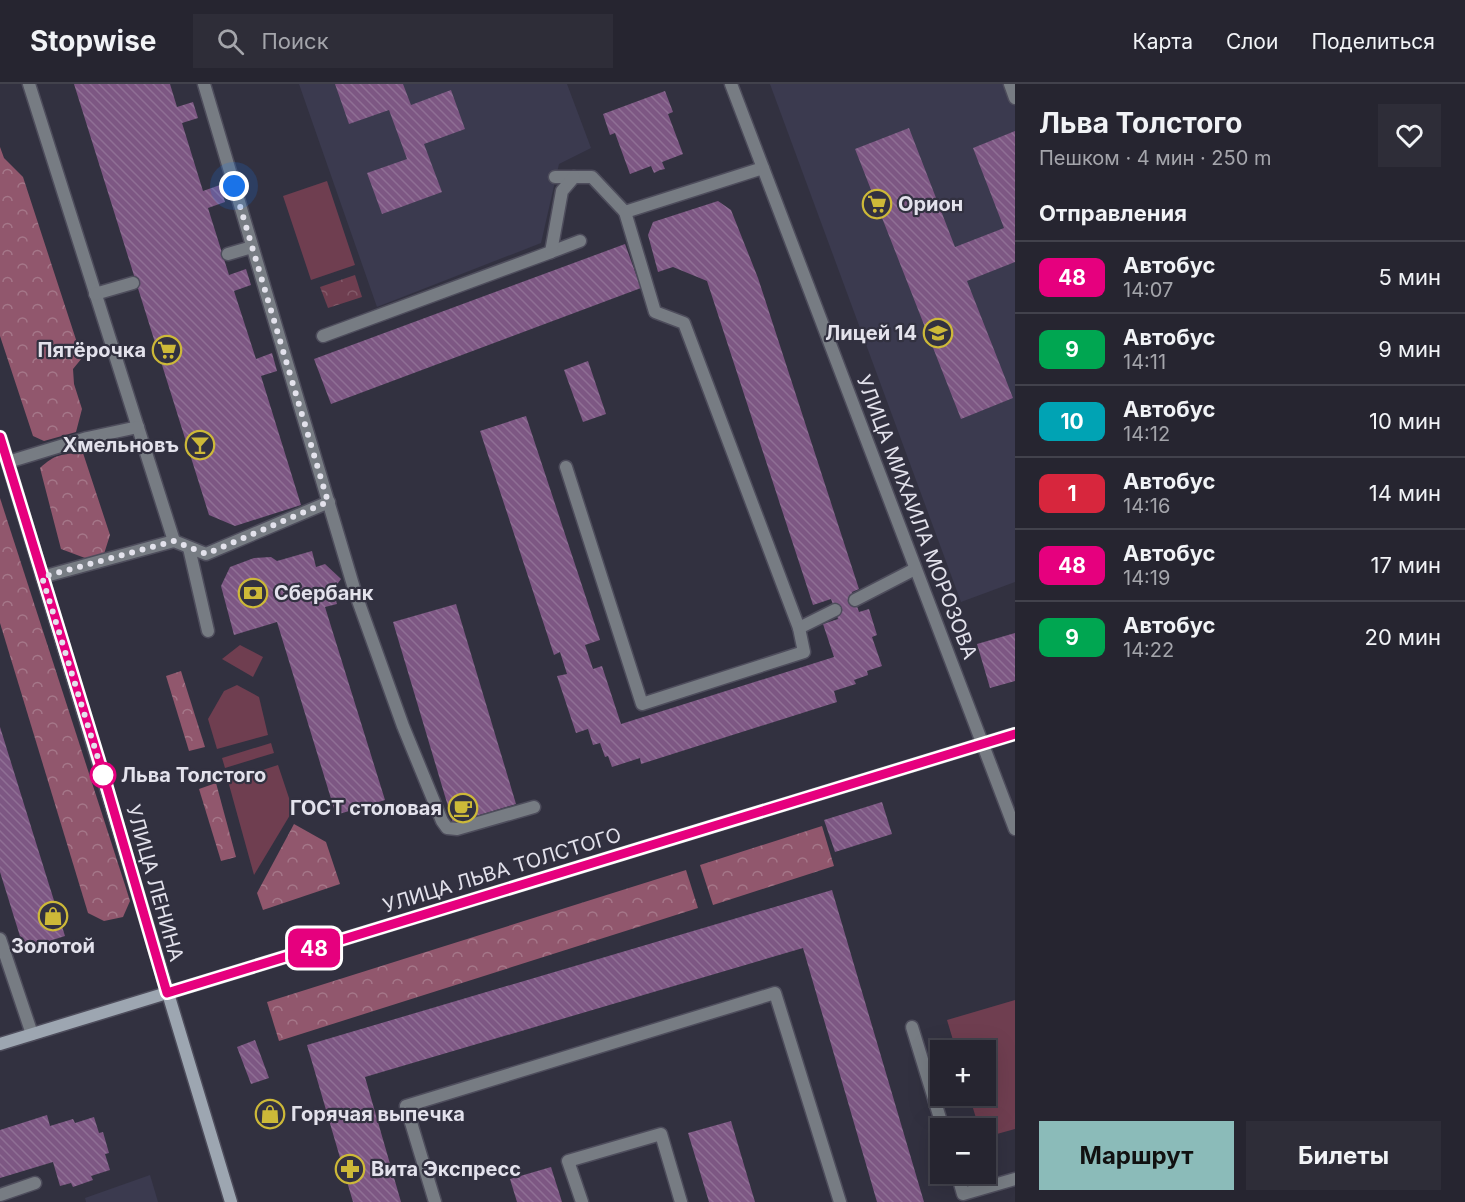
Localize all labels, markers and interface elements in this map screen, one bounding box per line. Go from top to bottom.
search box [193,14,613,68]
text: Stopwise [30,24,157,58]
icon: search [214,25,247,58]
text: Поиск [262,28,329,54]
text: Карта [1133,29,1193,54]
text: Слои [1226,29,1278,54]
text: Поделиться [1311,29,1435,54]
button: heart [1378,104,1441,167]
text: Льва Толстого [1039,106,1243,140]
text: Пешком · 4 мин · 250 m [1039,146,1272,170]
your location [219,171,249,201]
supermarket icon: Орион [861,188,893,220]
place label: Орион [898,192,963,216]
text: Отправления [1039,200,1187,226]
text: Автобус [1123,252,1216,278]
text: 5 мин [1378,264,1441,290]
text: 48 [1058,265,1086,290]
text: 14:07 [1123,278,1173,302]
school or university icon: Лицей 14 [922,317,954,349]
place label: Лицей 14 [825,321,917,345]
text: Автобус [1123,324,1216,350]
supermarket icon: Пятёрочка [151,334,183,366]
text: 9 мин [1378,336,1441,362]
text: 9 [1065,337,1079,362]
place label: Пятёрочка [38,338,146,362]
text: 14:11 [1123,350,1166,374]
street label: УЛИЦА МИХАИЛА МОРОЗОВА [852,372,982,663]
text: Автобус [1123,396,1216,422]
text: 10 мин [1369,408,1441,434]
text: 10 [1060,409,1084,434]
text: 14:12 [1123,422,1170,446]
bar icon: Хмельновъ [184,429,216,461]
place label: Хмельновъ [62,433,179,457]
text: Автобус [1123,468,1216,494]
text: 14 мин [1369,480,1441,506]
text: 1 [1067,481,1077,506]
text: 14:16 [1123,494,1170,518]
text: Автобус [1123,540,1216,566]
text: 17 мин [1370,552,1441,578]
text: 48 [1058,553,1086,578]
text: 14:19 [1123,566,1170,590]
bank icon: Сбербанк [237,577,269,609]
place label: Сбербанк [274,581,374,605]
text: Автобус [1123,612,1216,638]
text: 20 мин [1365,624,1441,650]
text: 9 [1065,625,1079,650]
text: 14:22 [1123,638,1174,662]
marker: Льва Толстого [90,762,116,788]
place label: Льва Толстого [121,763,266,787]
cafe icon: ГОСТ столовая [447,792,479,824]
place label: ГОСТ столовая [290,796,442,820]
street label: УЛИЦА ЛЕНИНА [121,802,189,964]
street label: УЛИЦА ЛЬВА ТОЛСТОГО [380,822,624,918]
shop icon: Золотой [37,900,69,932]
line badge: 48 [287,928,341,968]
place label: Золотой [11,934,95,958]
text: 48 [300,936,328,961]
map controls [930,1040,996,1184]
button: + [930,1040,996,1106]
shop icon: Горячая выпечка [254,1098,286,1130]
place label: Горячая выпечка [291,1102,465,1126]
button: − [930,1118,996,1184]
button: Маршрут [1039,1121,1234,1190]
button: Билеты [1246,1121,1441,1190]
pharmacy icon: Вита Экспресс [334,1153,366,1185]
place label: Вита Экспресс [371,1157,521,1181]

